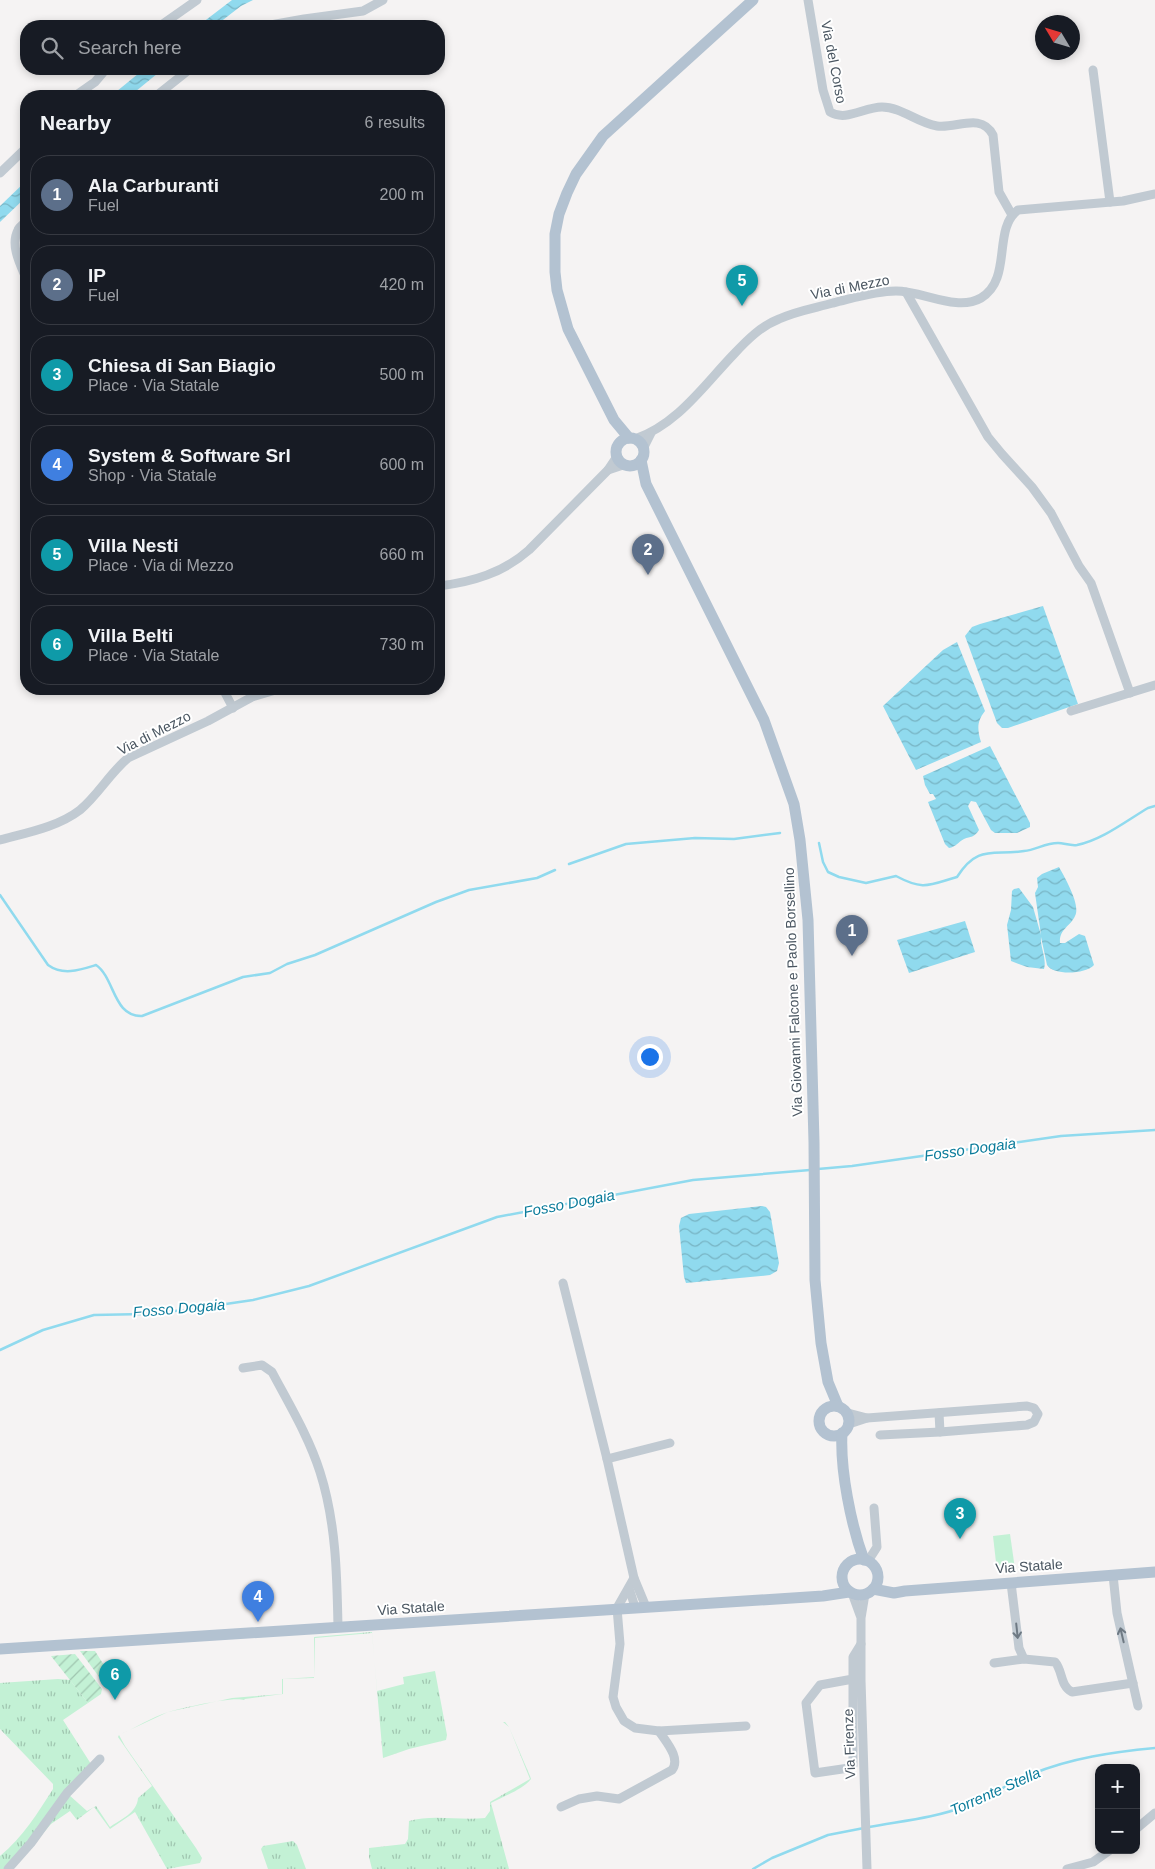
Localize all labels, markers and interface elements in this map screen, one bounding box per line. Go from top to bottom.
north arrow [1035,15,1080,60]
street label: Via del Corso [818,19,850,105]
search box [20,20,445,75]
icon: search [38,34,66,62]
text: Search here [78,37,182,58]
text: Nearby [40,111,111,134]
text: 6 results [365,114,425,131]
text: Ala Carburanti [88,175,219,196]
text: 1 [53,186,61,203]
text: 200 m [380,186,424,203]
text: Fuel [88,197,119,214]
text: IP [88,265,106,286]
pin: 5 [726,265,758,306]
street label: Via di Mezzo [809,271,891,302]
text: 2 [53,276,61,293]
text: 420 m [380,276,424,293]
text: Fuel [88,287,119,304]
text: Chiesa di San Biagio [88,355,276,376]
text: 3 [53,366,61,383]
text: 500 m [380,366,424,383]
text: Place · Via Statale [88,377,219,394]
text: System & Software Srl [88,445,291,466]
text: 4 [53,456,61,473]
text: 600 m [380,456,424,473]
text: Shop · Via Statale [88,467,217,484]
pin: 2 [632,534,664,575]
text: Villa Nesti [88,535,178,556]
text: 5 [53,546,61,563]
text: 660 m [380,546,424,563]
text: Place · Via di Mezzo [88,557,234,574]
text: Villa Belti [88,625,173,646]
text: 6 [53,636,61,653]
text: 730 m [380,636,424,653]
text: Place · Via Statale [88,647,219,664]
street label: Via di Mezzo [115,708,193,758]
street label: Via Giovanni Falcone e Paolo Borsellino [781,867,805,1117]
pin: 1 [836,915,868,956]
your location [637,1044,663,1070]
water label: Fosso Dogaia [923,1134,1017,1164]
water label: Fosso Dogaia [522,1186,616,1220]
water label: Fosso Dogaia [132,1295,226,1321]
pin: 3 [944,1498,976,1539]
street label: Via Statale [995,1556,1063,1576]
pin: 4 [242,1581,274,1622]
street label: Via Statale [377,1598,445,1618]
one-way arrow [1012,1623,1022,1639]
one-way arrow [1117,1628,1126,1644]
pin: 6 [99,1659,131,1700]
street label: Via Firenze [840,1708,858,1780]
water label: Torrente Stella [947,1764,1043,1818]
map controls [1095,1764,1140,1854]
button: + [1095,1764,1140,1809]
button: − [1095,1809,1140,1854]

